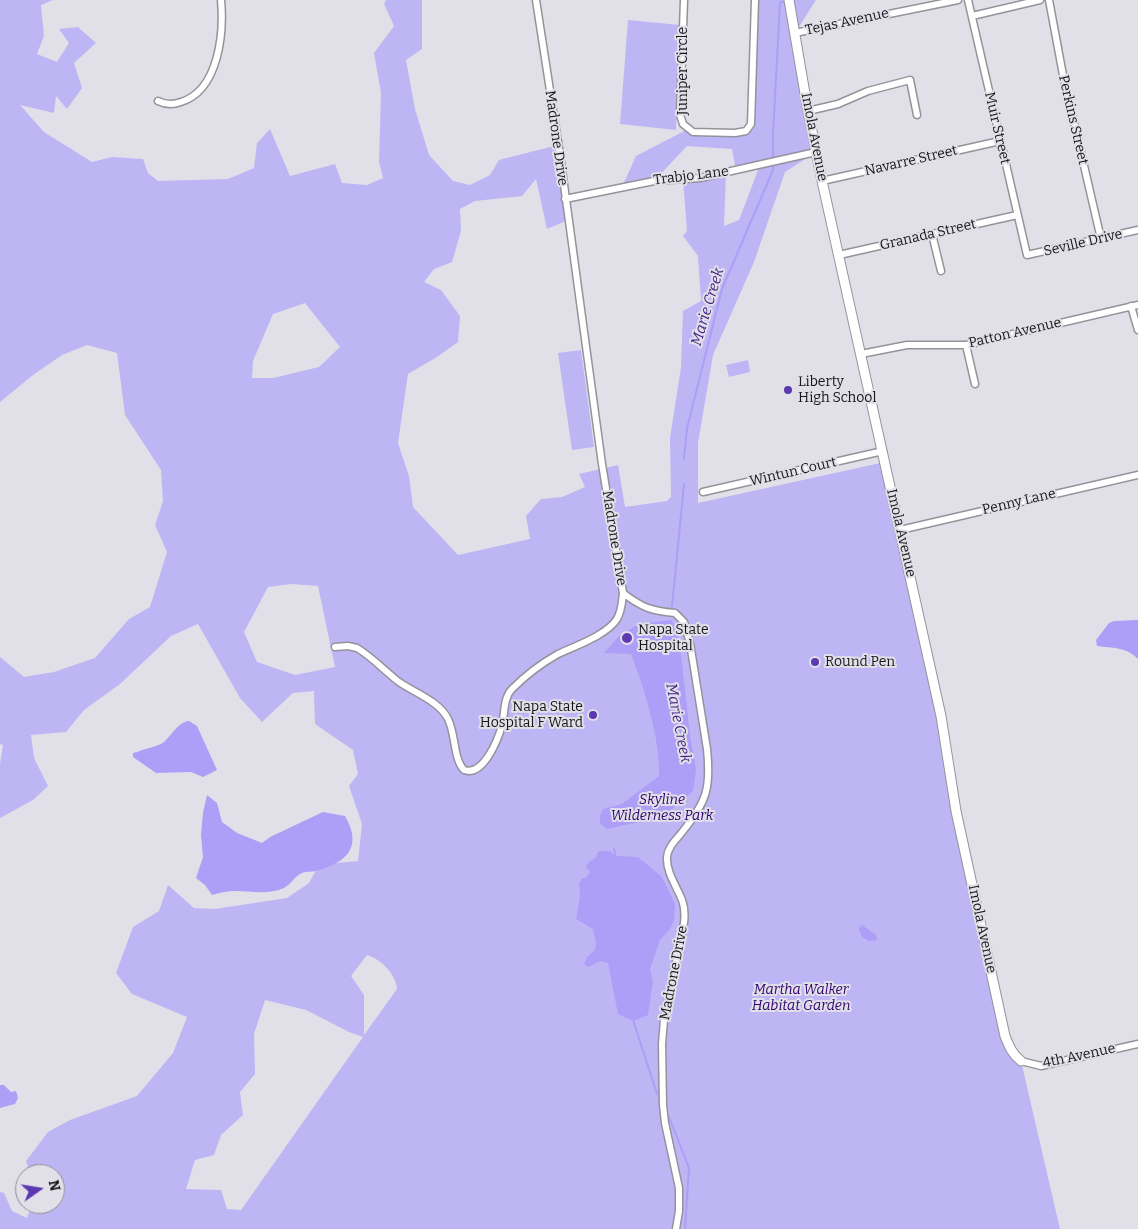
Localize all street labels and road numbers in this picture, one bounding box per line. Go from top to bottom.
street label: Tejas Avenue [804,5,890,39]
street label: Juniper Circle [675,27,691,115]
street label: Perkins Street [1055,74,1091,166]
street label: Madrone Drive [541,89,571,187]
street label: Muir Street [981,90,1013,166]
street label: Imola Avenue [797,91,831,183]
street label: Navarre Street [863,142,959,180]
street label: Trabjo Lane [652,163,730,189]
street label: Granada Street [878,216,978,254]
street label: Seville Drive [1042,226,1124,260]
street label: Patton Avenue [967,314,1063,352]
street label: Wintun Court [748,454,838,490]
street label: Penny Lane [981,485,1057,519]
street label: Imola Avenue [883,487,919,579]
street label: Madrone Drive [598,489,630,587]
street label: Imola Avenue [964,883,1000,975]
street label: Madrone Drive [657,924,691,1022]
street label: 4th Avenue [1041,1040,1117,1072]

